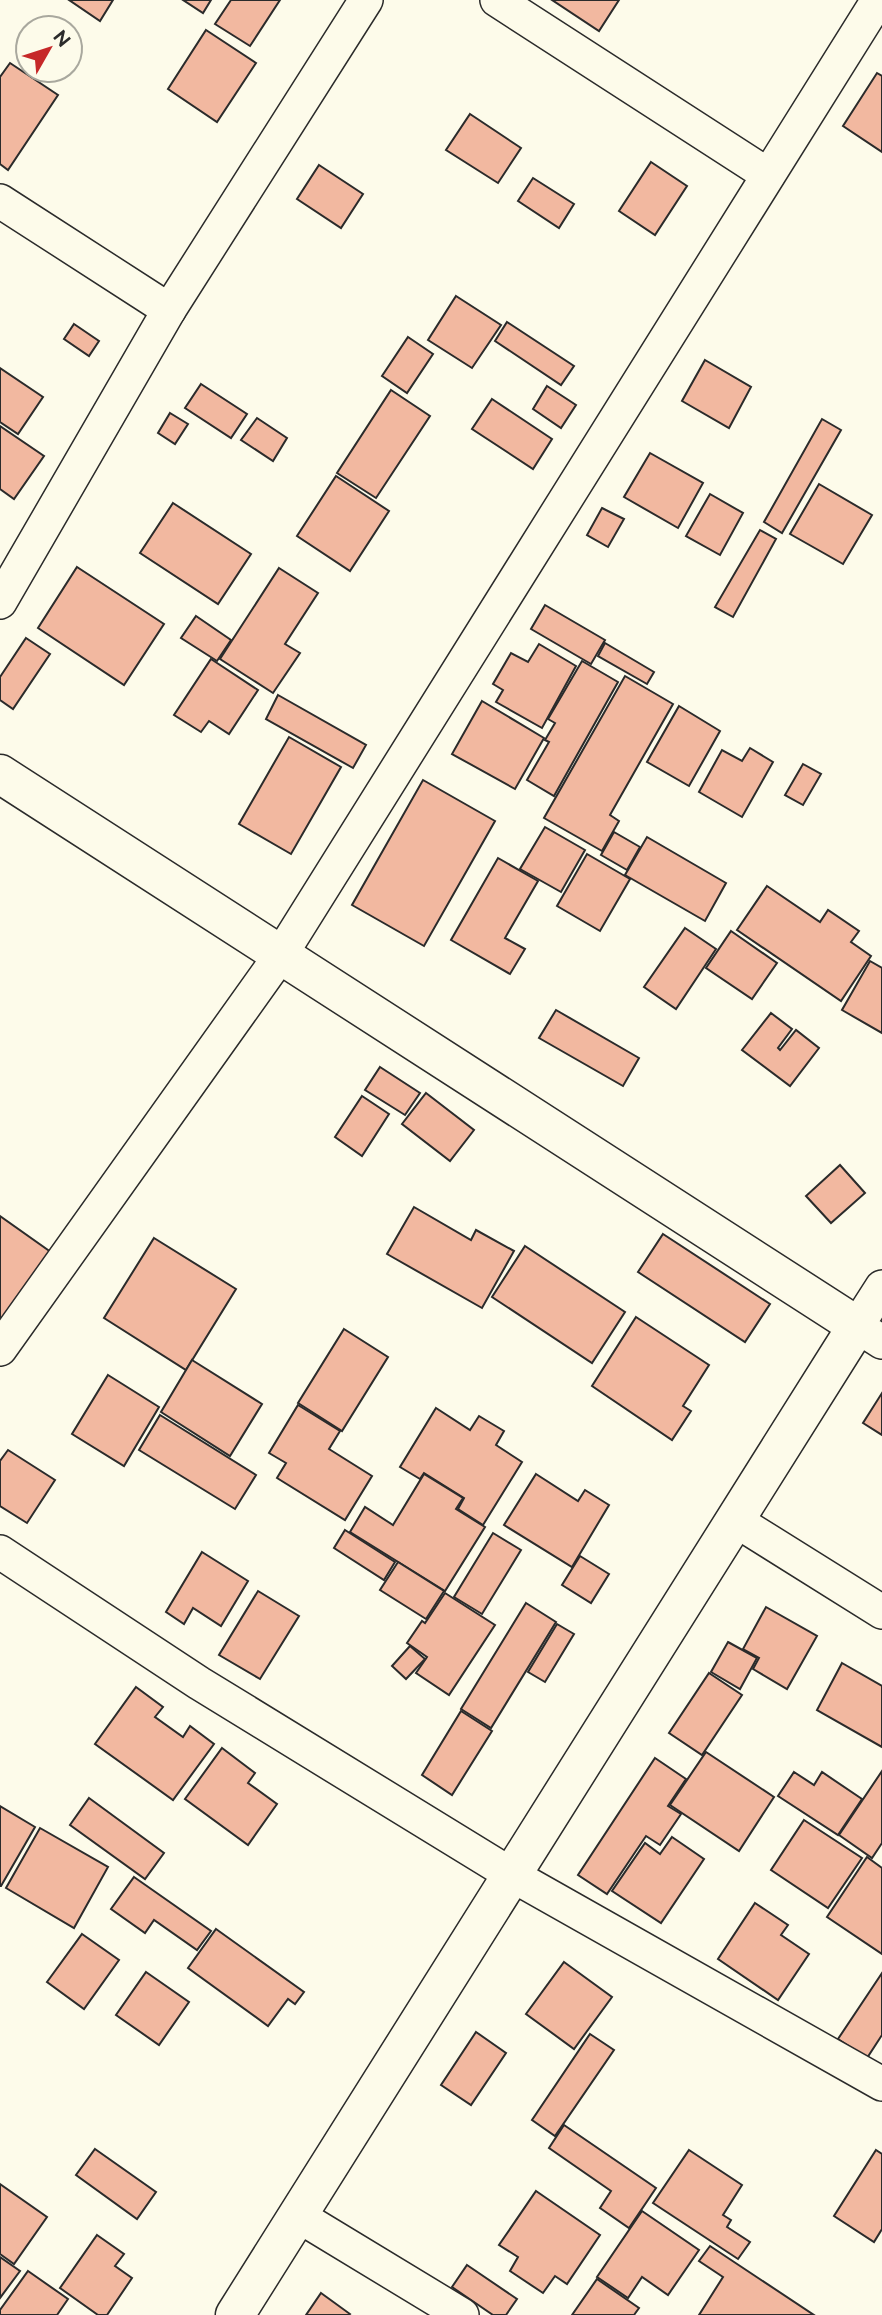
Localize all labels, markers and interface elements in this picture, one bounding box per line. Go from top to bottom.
north arrow [14,14,84,84]
text: N [49,26,75,51]

